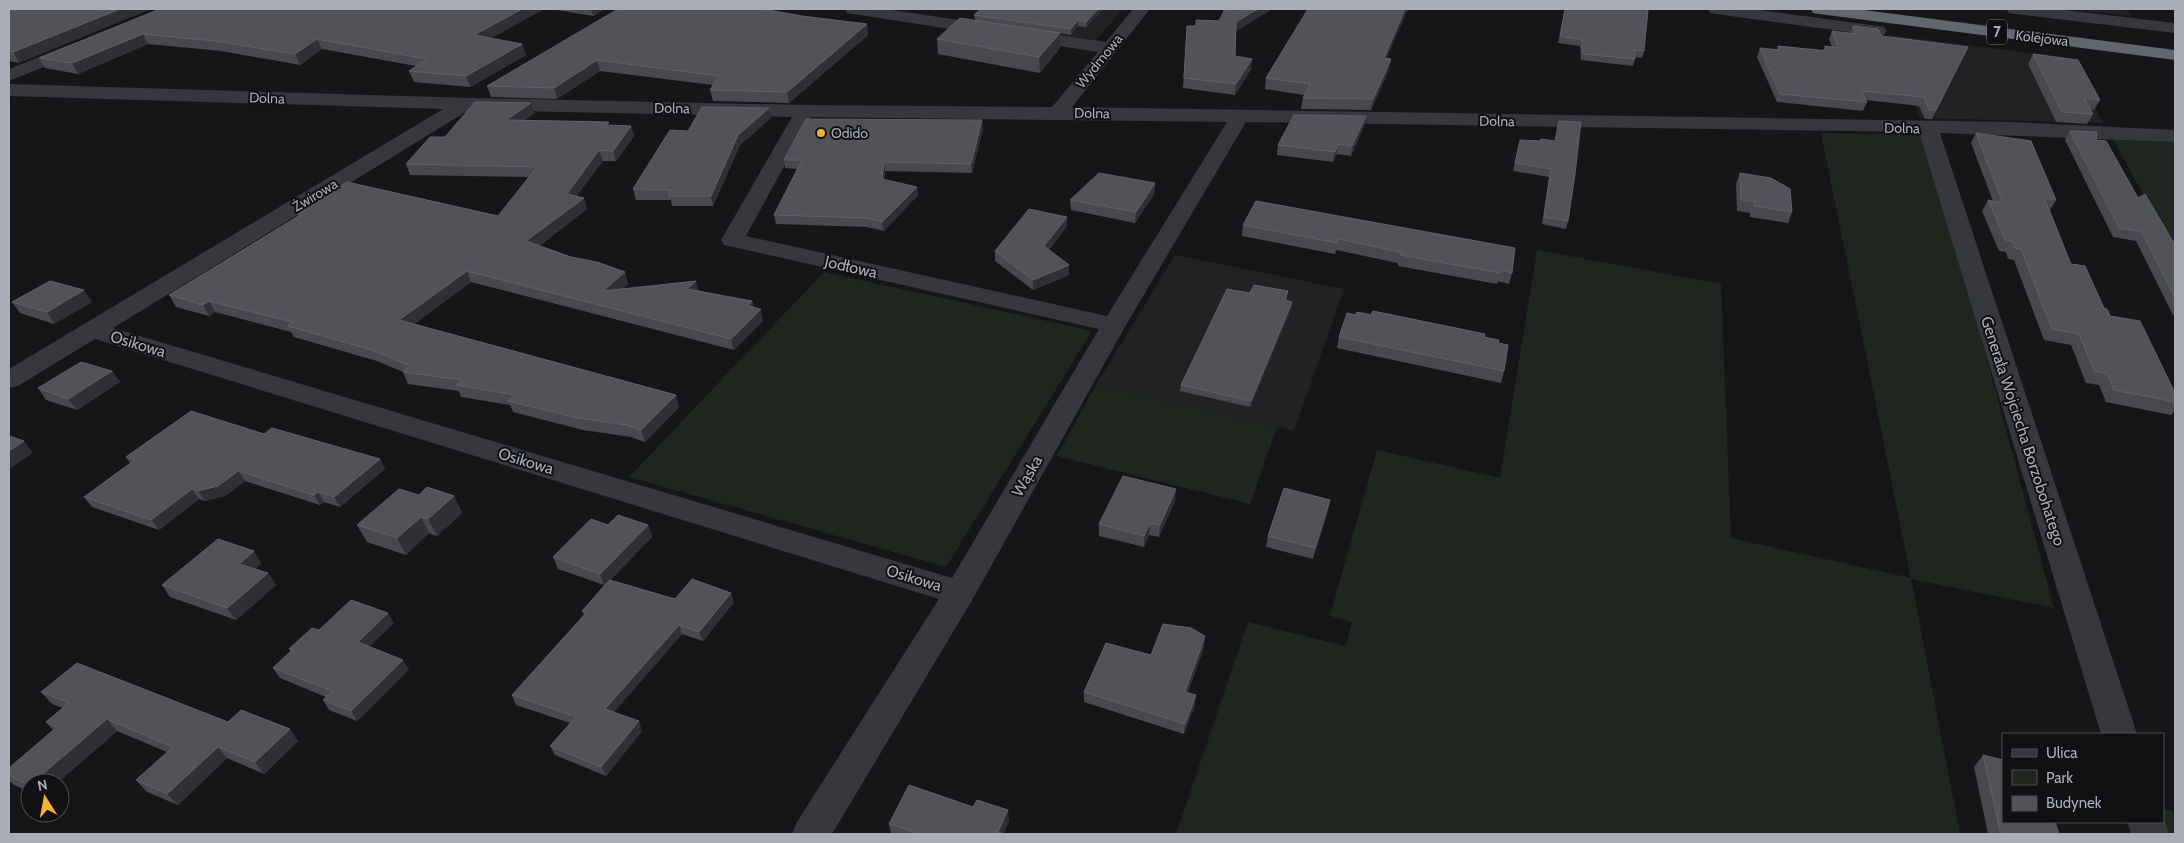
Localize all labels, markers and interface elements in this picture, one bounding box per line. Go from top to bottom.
road number: 7 [1987,20,2007,44]
street label: Kolejowa [2015,26,2070,50]
street label: Wydmowa [1072,30,1126,92]
street label: Dolna [249,88,285,108]
street label: Dolna [654,99,690,117]
street label: Dolna [1074,104,1110,122]
street label: Dolna [1479,112,1515,130]
street label: Dolna [1884,119,1920,137]
place label: Odido [831,124,868,142]
marker: Odido [815,127,827,139]
street label: Żwirowa [289,174,341,215]
street label: Jodłowa [822,252,879,282]
street label: Generała Wojciecha Borzobohatego [1977,314,2069,548]
street label: Osikowa [108,327,168,362]
street label: Osikowa [496,444,556,479]
street label: Wąska [1008,452,1046,500]
street label: Osikowa [884,561,944,596]
legend [2002,733,2164,823]
text: Ulica [2046,744,2078,762]
text: Park [2046,769,2073,787]
north arrow [20,773,70,823]
text: N [36,775,49,795]
text: Budynek [2046,794,2102,812]

